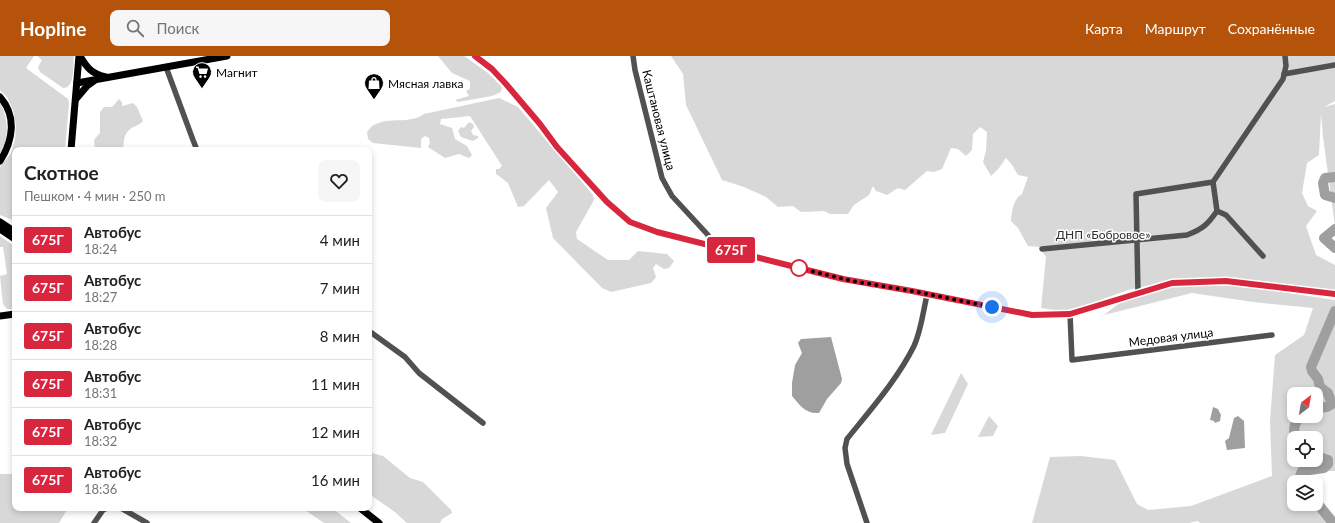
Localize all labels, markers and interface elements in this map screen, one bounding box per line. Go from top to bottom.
search box [110,10,390,46]
text: Hopline [20,17,86,40]
icon: search [124,17,146,39]
text: Поиск [156,19,199,37]
text: Карта [1085,20,1123,37]
text: Маршрут [1145,20,1206,37]
text: Сохранённые [1228,20,1315,37]
supermarket icon: Магнит [191,61,213,89]
place label: Магнит [216,65,258,80]
street label: Каштановая улица [639,68,679,172]
shop icon: Мясная лавка [363,72,385,100]
place label: Мясная лавка [388,76,463,91]
button: heart [318,160,360,202]
text: Скотное [24,161,99,184]
text: Пешком · 4 мин · 250 m [24,188,165,204]
text: Автобус [84,223,141,241]
park label: ДНП «Бобровое» [1056,227,1150,242]
text: 675Г [32,231,64,248]
text: 4 мин [320,231,360,249]
line badge: 675Г [703,237,759,263]
text: 18:24 [84,241,117,257]
text: 675Г [715,241,747,258]
unlabelled marker [790,259,808,277]
text: Автобус [84,271,141,289]
text: 675Г [32,279,64,296]
text: 7 мин [320,279,360,297]
text: 18:27 [84,289,117,305]
your location [982,297,1002,317]
text: Автобус [84,319,141,337]
street label: Медовая улица [1128,324,1214,350]
text: 675Г [32,327,64,344]
text: 8 мин [320,327,360,345]
text: 18:28 [84,337,117,353]
text: Автобус [84,367,141,385]
text: 675Г [32,375,64,392]
text: 11 мин [311,375,360,393]
text: 18:31 [84,385,117,401]
north arrow [1287,387,1323,423]
map controls [1287,387,1323,511]
text: Автобус [84,415,141,433]
text: 675Г [32,423,64,440]
text: 12 мин [311,423,360,441]
button: locate [1287,431,1323,467]
text: 18:32 [84,433,117,449]
text: Автобус [84,463,141,481]
text: 675Г [32,471,64,488]
text: 16 мин [311,471,360,489]
button: layers [1287,475,1323,511]
text: 18:36 [84,481,117,497]

